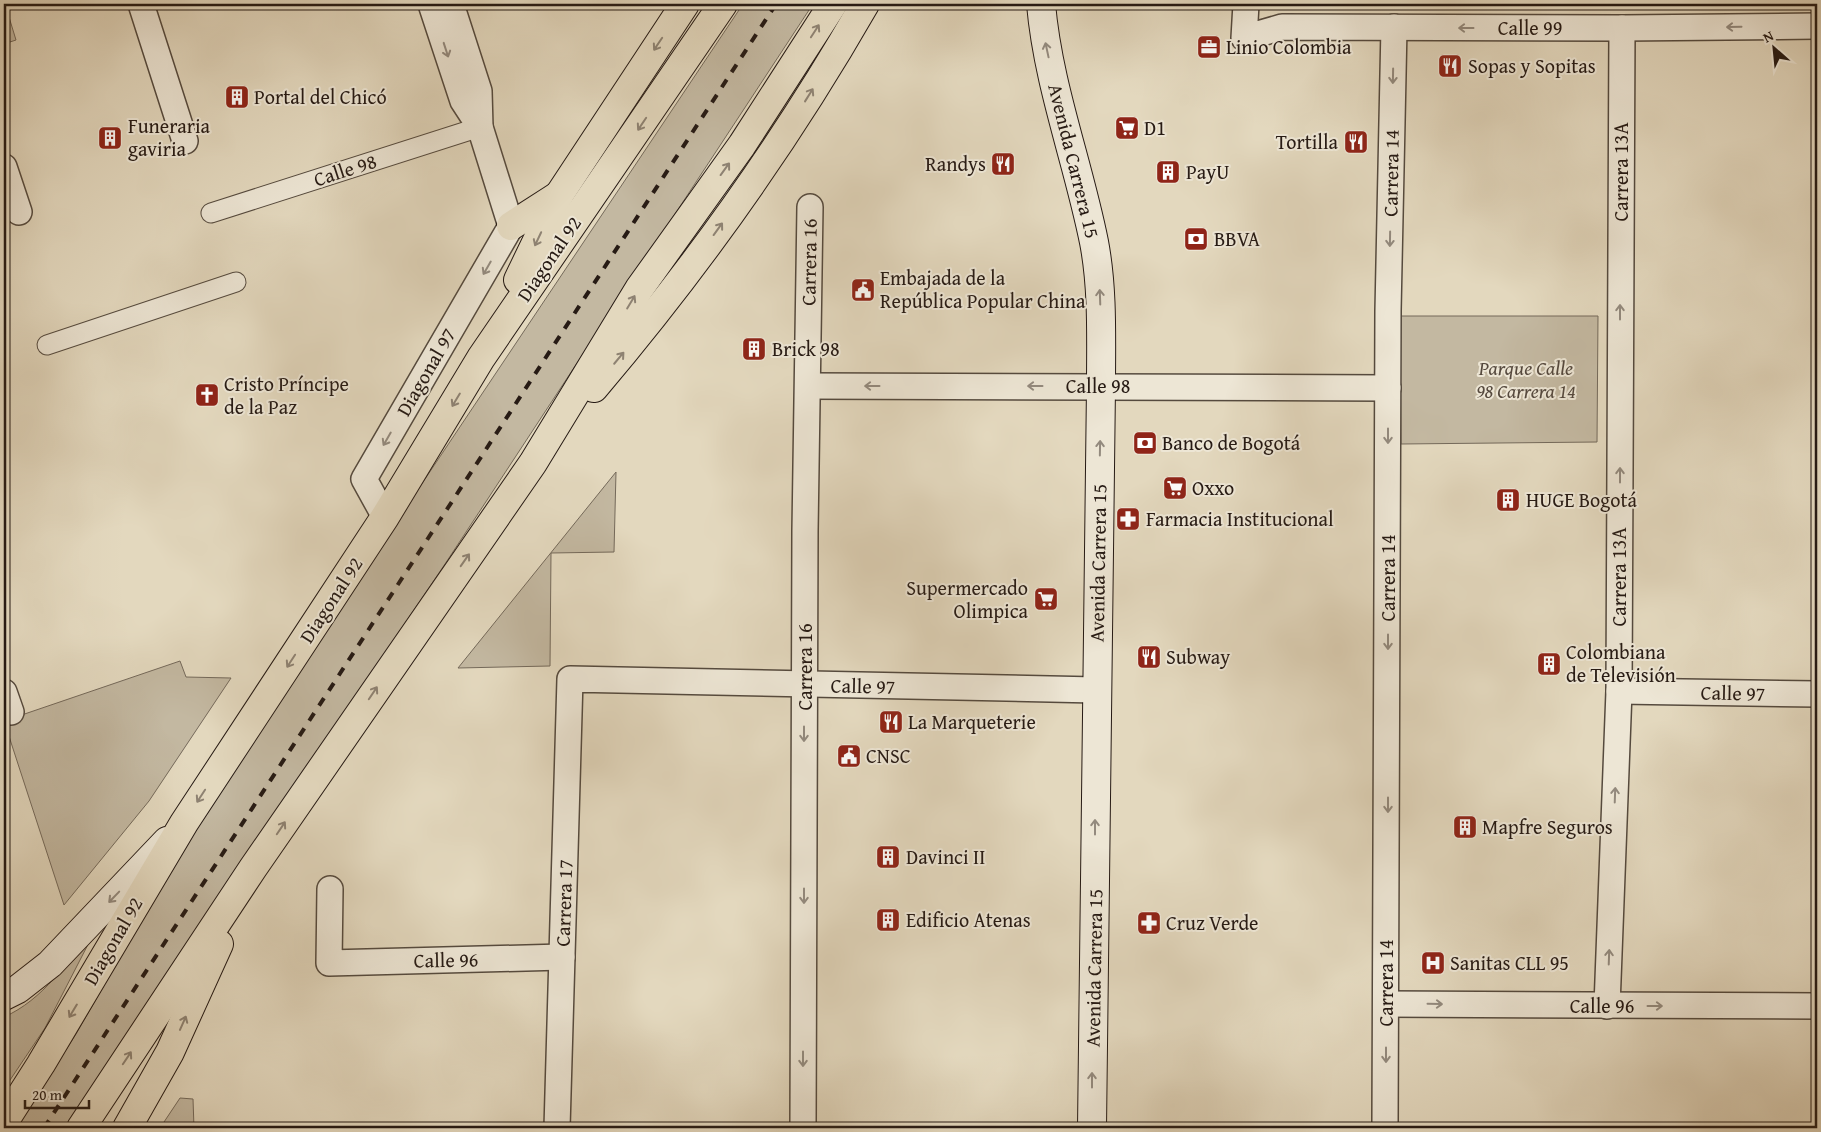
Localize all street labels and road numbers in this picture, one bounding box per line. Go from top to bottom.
street label: Calle 99 [1498,13,1562,42]
street label: Avenida Carrera 15 [1041,80,1108,241]
street label: Carrera 13A [1606,122,1635,222]
street label: Carrera 14 [1375,129,1406,217]
street label: Calle 98 [310,146,380,193]
street label: Diagonal 92 [509,210,588,307]
street label: Carrera 16 [793,218,824,306]
street label: Diagonal 97 [389,322,462,421]
street label: Calle 98 [1066,371,1130,400]
street label: Avenida Carrera 15 [1082,484,1113,642]
street label: Carrera 13A [1604,527,1633,627]
street label: Carrera 14 [1373,534,1402,622]
street label: Diagonal 92 [292,551,369,648]
street label: Carrera 16 [790,623,819,711]
street label: Calle 97 [830,670,896,701]
street label: Calle 97 [1700,677,1766,708]
street label: Carrera 17 [547,859,580,947]
street label: Avenida Carrera 15 [1078,889,1109,1047]
street label: Diagonal 92 [76,891,149,990]
street label: Carrera 14 [1371,939,1400,1027]
street label: Calle 96 [413,944,479,975]
street label: Calle 96 [1570,991,1634,1020]

